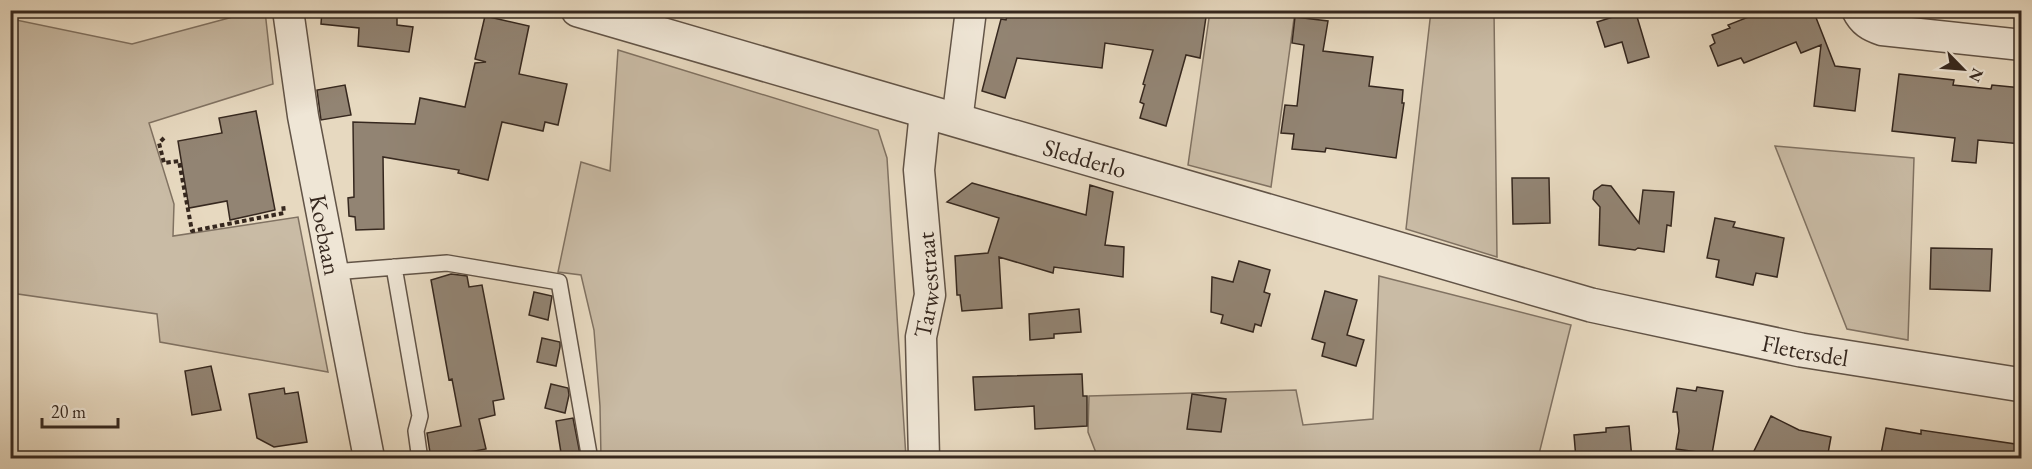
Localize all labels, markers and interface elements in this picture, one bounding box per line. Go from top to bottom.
north arrow [1933,39,1993,99]
text: N [1964,65,1988,85]
street label: Sledderlo [1040,131,1130,184]
street label: Koebaan [303,192,349,278]
street label: Tarwestraat [906,230,946,340]
street label: Fletersdel [1759,327,1851,373]
scale bar [42,391,118,429]
text: 20 m [51,400,86,423]

